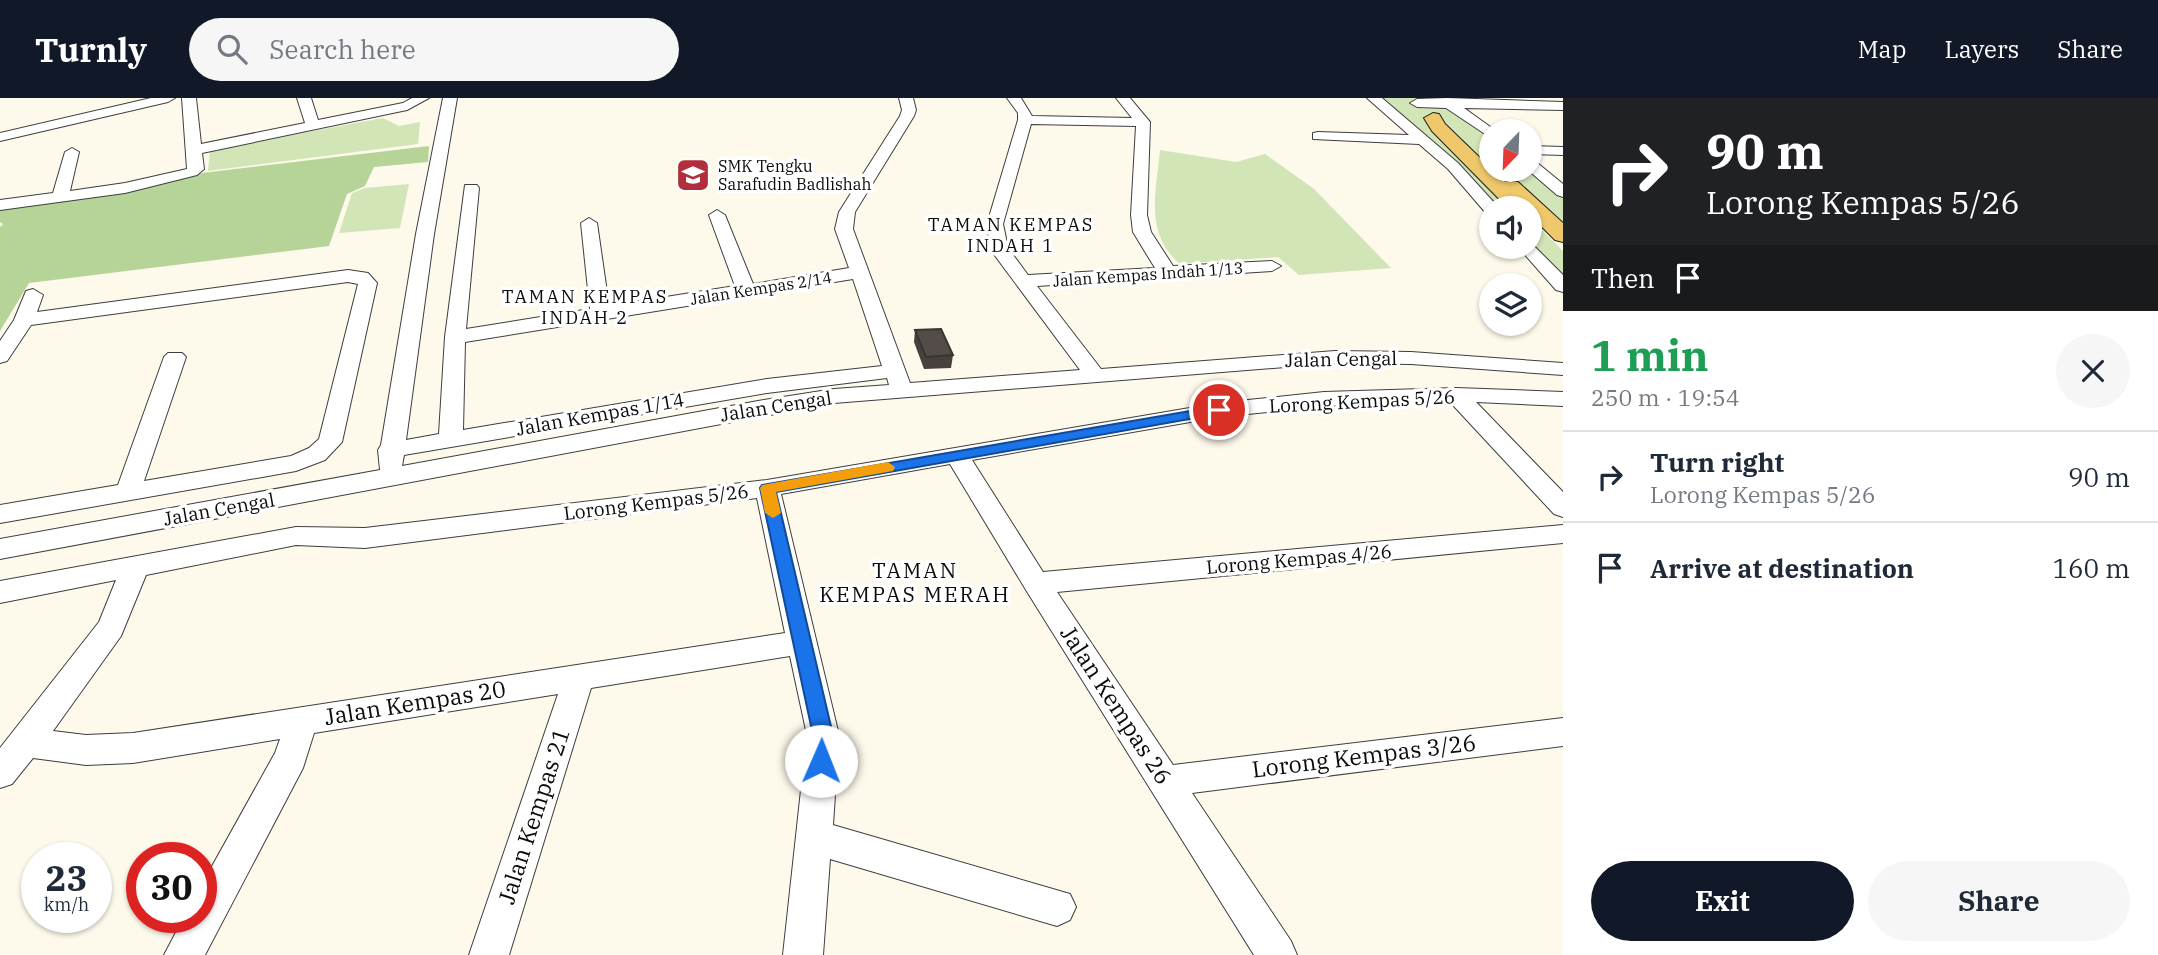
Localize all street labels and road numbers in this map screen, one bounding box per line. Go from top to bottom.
street label: Jalan Kempas Indah 1/13 [1052,257,1244,291]
street label: Jalan Kempas 2/14 [689,267,833,309]
street label: Jalan Cengal [1285,346,1398,372]
street label: Lorong Kempas 5/26 [1268,384,1456,418]
street label: Jalan Cengal [719,385,834,427]
street label: Jalan Kempas 1/14 [514,387,686,441]
street label: Lorong Kempas 5/26 [562,479,750,525]
street label: Jalan Cengal [162,487,277,531]
street label: Lorong Kempas 4/26 [1205,539,1393,579]
street label: Jalan Kempas 26 [1054,619,1179,790]
street label: Jalan Kempas 20 [322,673,508,731]
street label: Jalan Kempas 21 [490,724,576,908]
street label: Lorong Kempas 3/26 [1250,726,1478,784]

